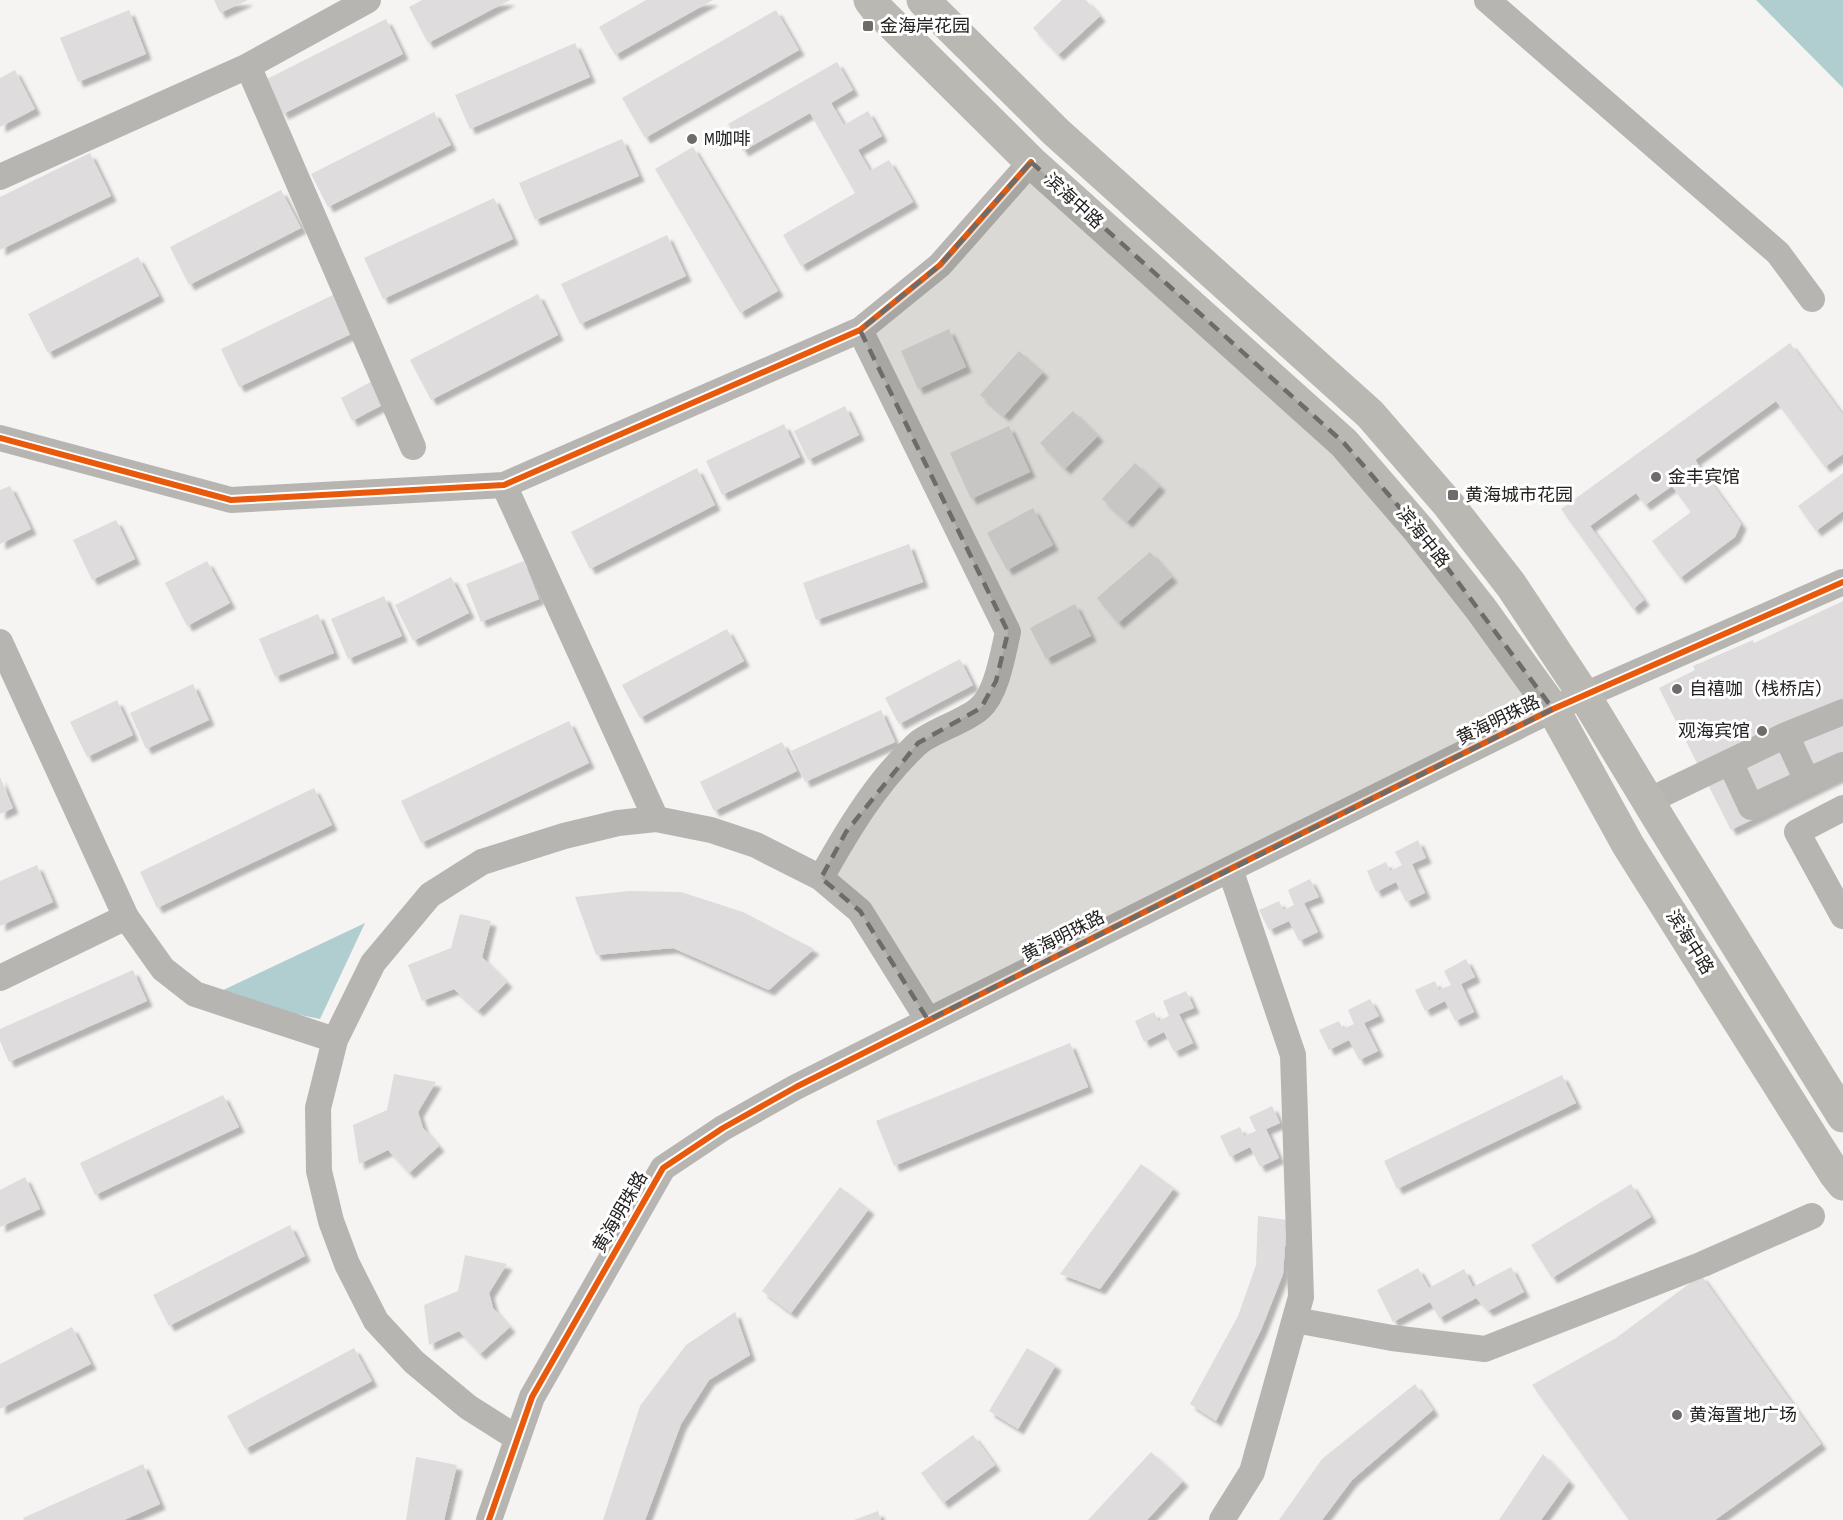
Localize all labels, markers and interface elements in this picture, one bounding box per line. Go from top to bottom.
place label: 金海岸花园 [880,16,970,37]
marker: 金海岸花园 [861,19,875,33]
place label: M咖啡 [704,129,751,150]
marker: M咖啡 [685,132,699,146]
street label: 滨海中路 [1040,169,1107,233]
place label: 金丰宾馆 [1668,467,1740,488]
marker: 金丰宾馆 [1649,470,1663,484]
place label: 黄海城市花园 [1465,485,1573,506]
marker: 黄海城市花园 [1446,488,1460,502]
street label: 滨海中路 [1392,503,1453,572]
place label: 自禧咖（栈桥店） [1689,679,1833,700]
marker: 自禧咖（栈桥店） [1670,682,1684,696]
street label: 黄海明珠路 [1453,691,1543,750]
place label: 观海宾馆 [1678,721,1750,742]
marker: 观海宾馆 [1755,724,1769,738]
street label: 滨海中路 [1662,906,1718,978]
street label: 黄海明珠路 [1018,907,1108,966]
street label: 黄海明珠路 [589,1168,652,1256]
place label: 黄海置地广场 [1689,1405,1797,1426]
marker: 黄海置地广场 [1670,1408,1684,1422]

